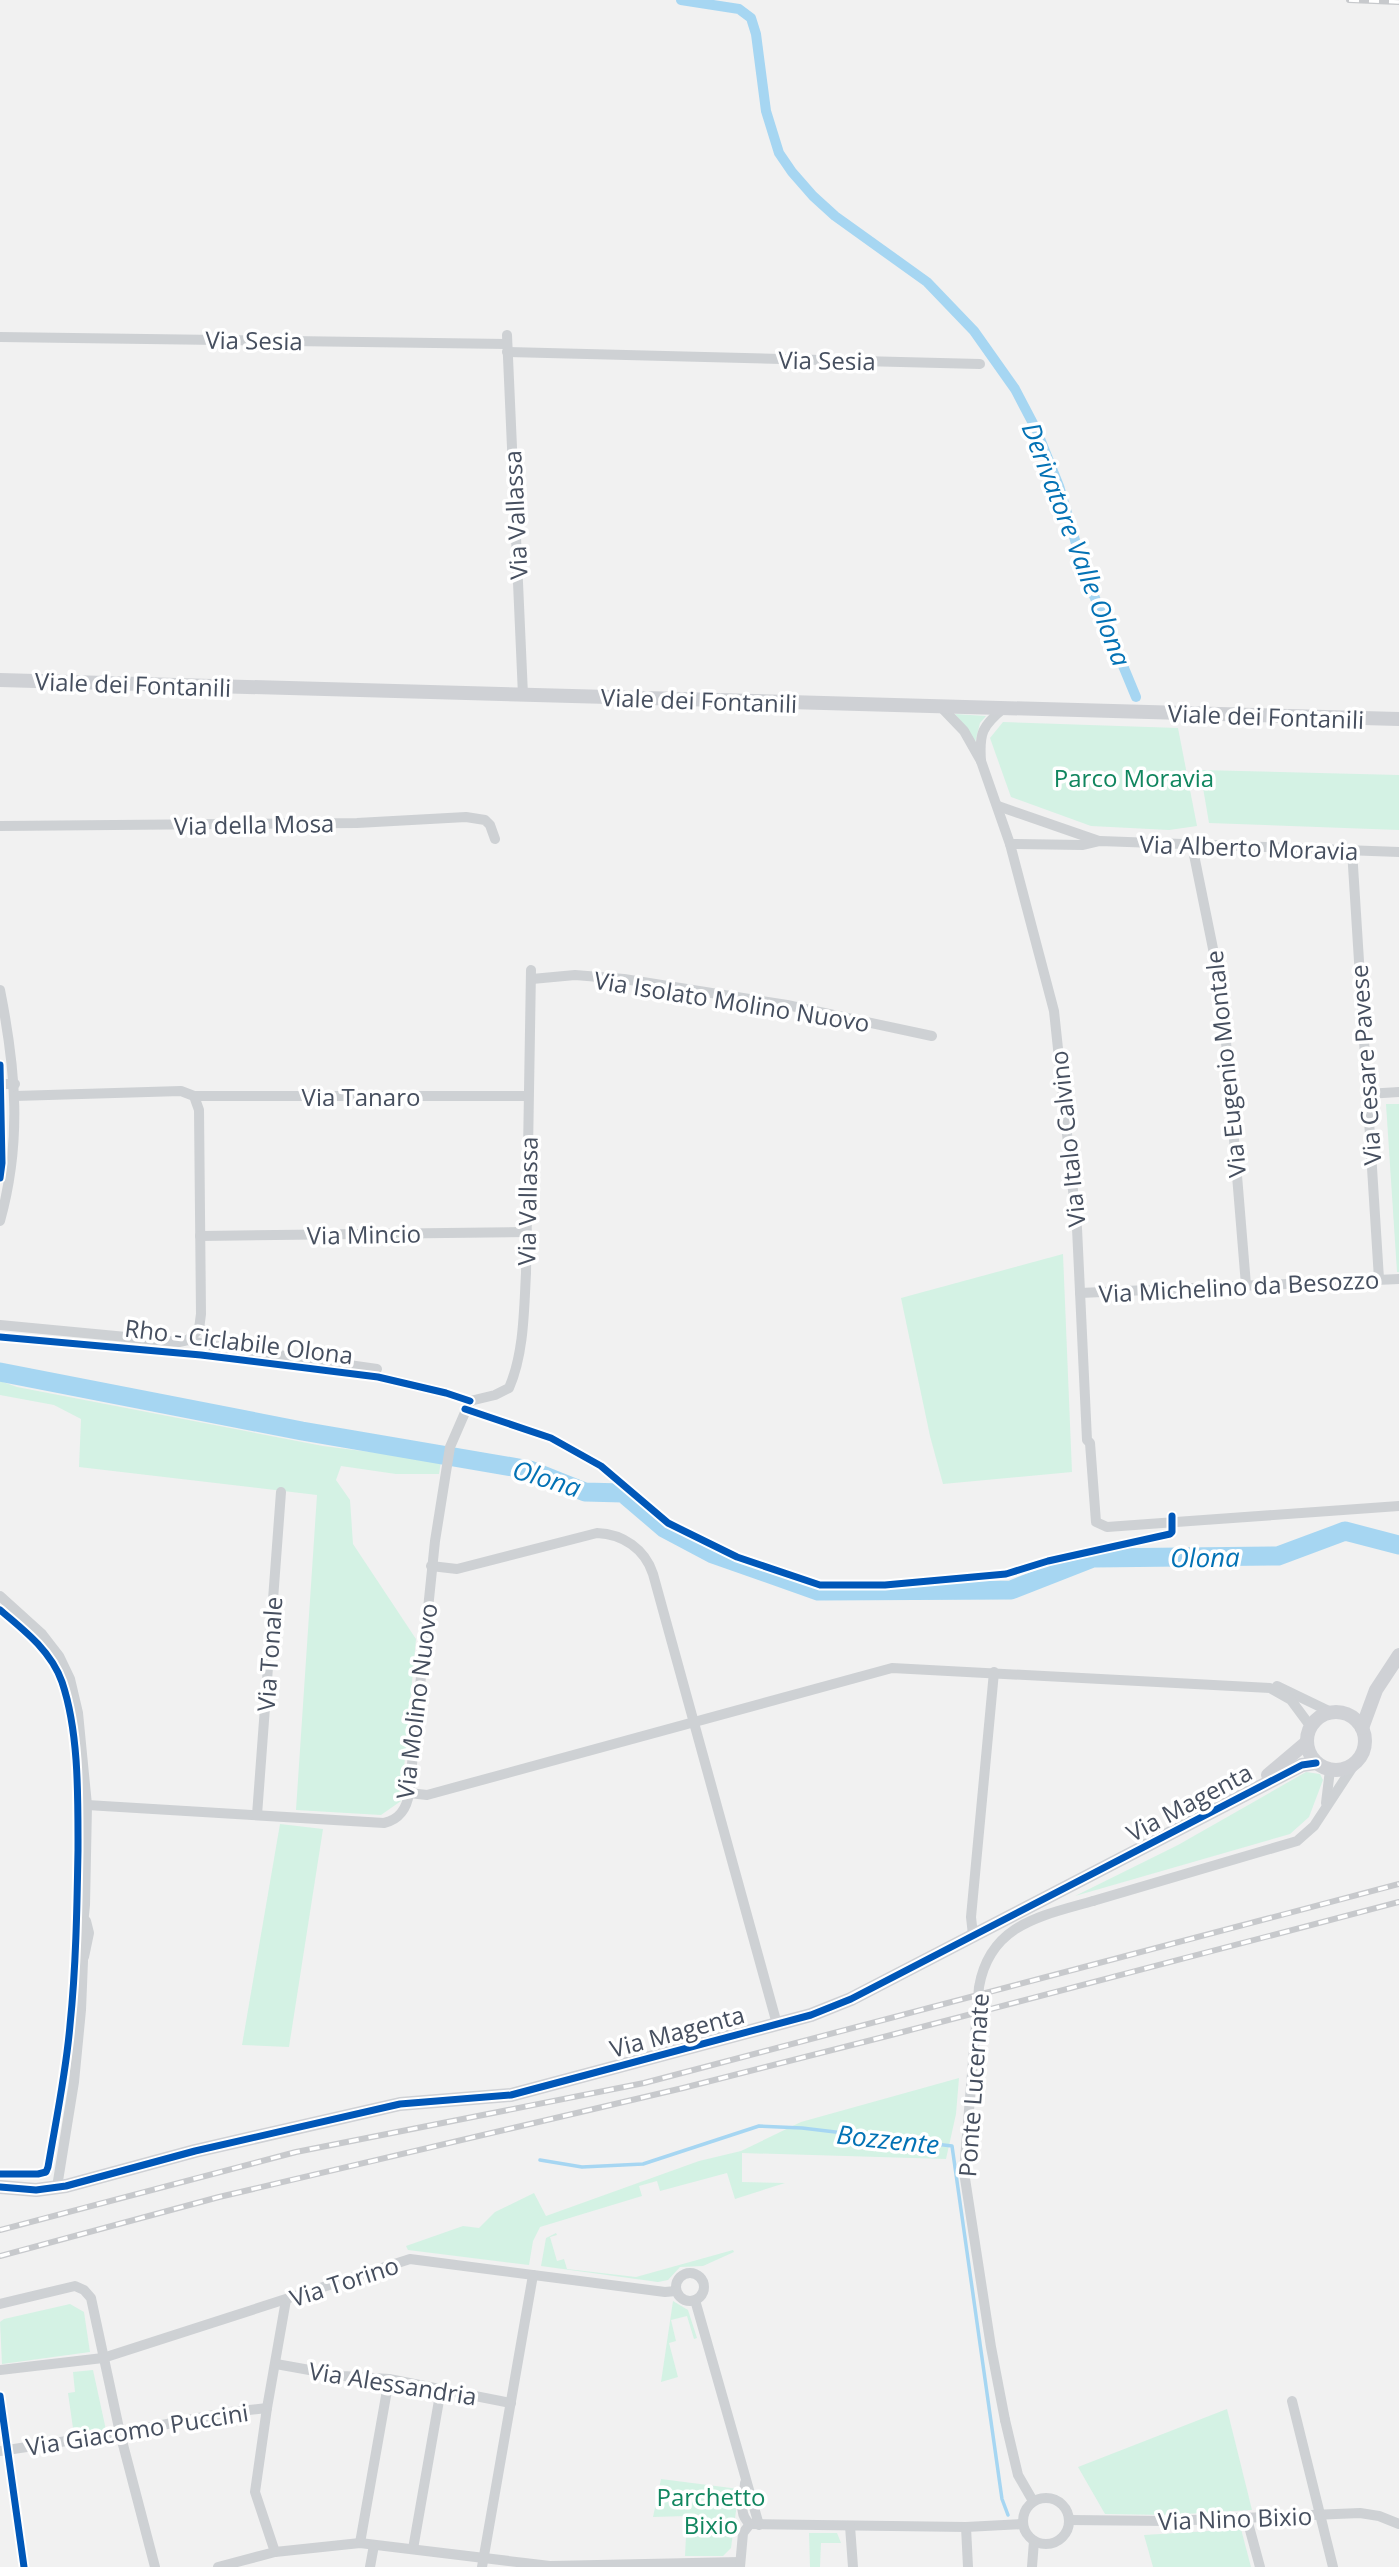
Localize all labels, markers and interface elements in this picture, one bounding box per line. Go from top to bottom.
street label: Via Sesia [205,323,303,357]
street label: Via Sesia [778,343,876,377]
water label: Derivatore Valle Olona [1014,417,1140,671]
street label: Via Vallassa [495,450,535,580]
street label: Viale dei Fontanili [34,664,232,704]
street label: Viale dei Fontanili [600,680,798,720]
street label: Viale dei Fontanili [1167,696,1365,736]
park label: Parco Moravia [1054,761,1214,794]
street label: Via della Mosa [173,806,335,842]
street label: Via Alberto Moravia [1139,827,1359,867]
street label: Via Eugenio Montale [1197,949,1253,1179]
street label: Via Isolato Molino Nuovo [592,963,872,1039]
street label: Via Cesare Pavese [1342,964,1388,1166]
street label: Via Italo Calvino [1041,1049,1093,1229]
street label: Via Tanaro [302,1080,420,1113]
street label: Via Vallassa [509,1136,545,1266]
street label: Via Mincio [307,1217,421,1251]
street label: Via Michelino da Besozzo [1098,1262,1380,1310]
street label: Rho - Ciclabile Olona [123,1311,355,1371]
water label: Olona [508,1451,586,1505]
water label: Olona [1170,1538,1240,1576]
street label: Via Tonale [249,1595,289,1713]
street label: Via Molino Nuovo [388,1601,444,1801]
street label: Via Magenta [1120,1755,1258,1849]
street label: Ponte Lucernate [950,1992,996,2178]
street label: Via Magenta [606,1997,748,2065]
water label: Bozzente [835,2116,941,2162]
street label: Via Torino [285,2248,403,2314]
street label: Via Alessandria [307,2353,479,2413]
street label: Via Giacomo Puccini [24,2395,250,2463]
park label: Parchetto Bixio [657,2480,765,2541]
street label: Via Nino Bixio [1157,2499,1313,2537]

